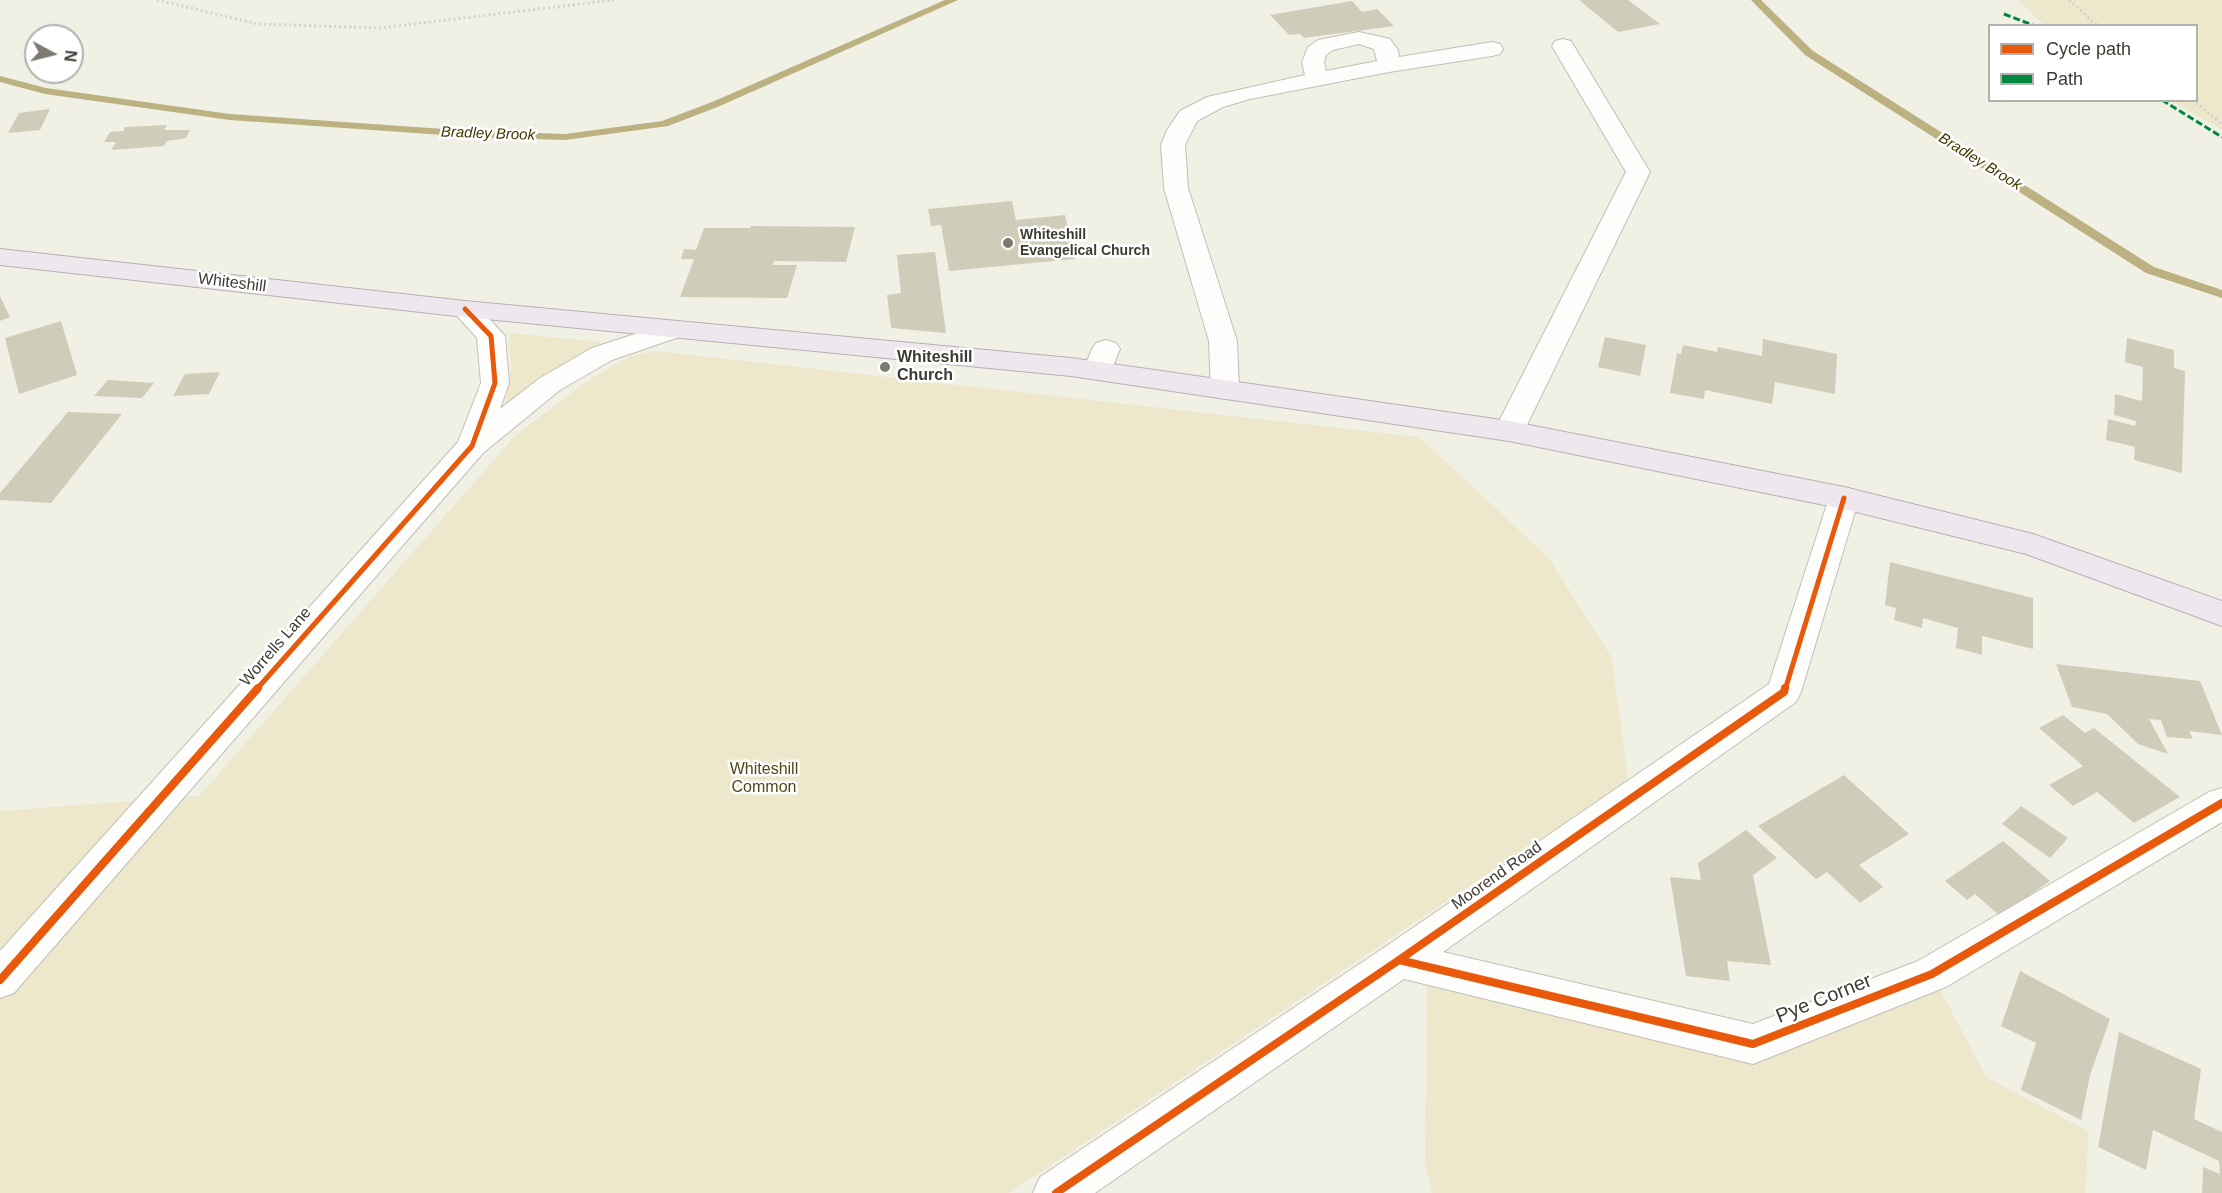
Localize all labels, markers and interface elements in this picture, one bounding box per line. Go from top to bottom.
north arrow [24,24,84,84]
legend [1988,24,2198,102]
text: Cycle path [2046,39,2131,59]
text: N [61,49,80,63]
text: Path [2046,69,2083,89]
water label: Bradley Brook [441,123,535,145]
water label: Bradley Brook [1935,129,2025,195]
place label: Whiteshill Evangelical Church [1020,227,1150,260]
marker: Whiteshill Evangelical Church [1001,236,1015,250]
street label: Whiteshill [197,269,267,297]
place label: Whiteshill Church [897,348,973,386]
marker: Whiteshill Church [878,360,892,374]
street label: Worrells Lane [236,604,316,690]
park label: Whiteshill Common [730,760,798,798]
street label: Moorend Road [1448,838,1546,914]
street label: Pye Corner [1773,969,1875,1029]

